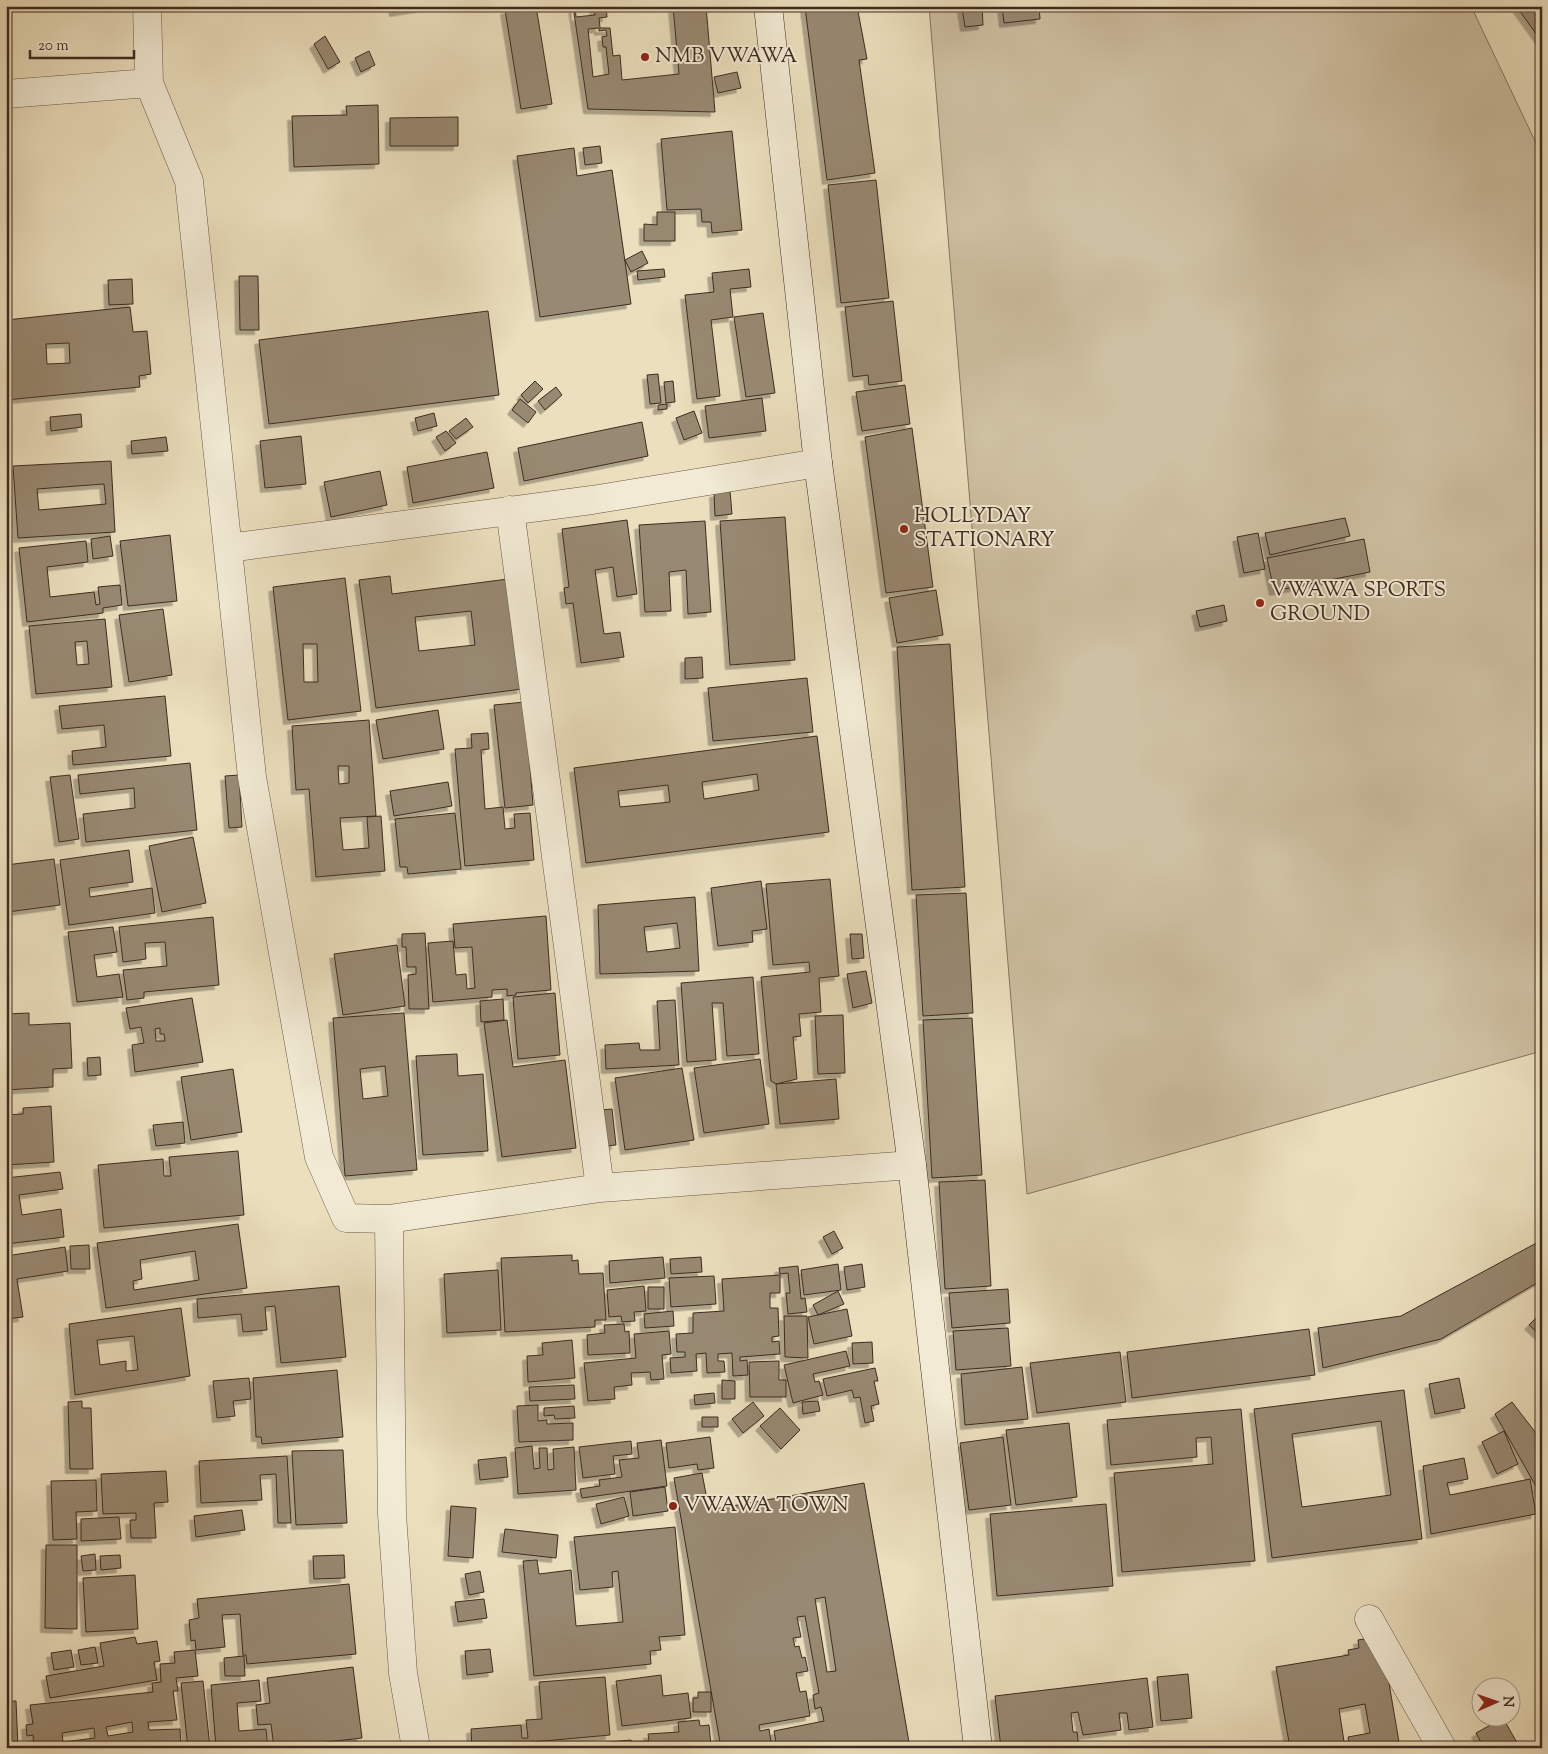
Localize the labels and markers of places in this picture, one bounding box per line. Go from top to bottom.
place label: NMB VWAWA [655,42,798,72]
marker: NMB VWAWA [639,51,651,63]
place label: HOLLYDAY STATIONARY [914,502,1055,556]
marker: HOLLYDAY STATIONARY [898,523,910,535]
place label: VWAWA SPORTS GROUND [1270,576,1446,630]
marker: VWAWA SPORTS GROUND [1254,597,1266,609]
place label: VWAWA TOWN [683,1491,849,1521]
marker: VWAWA TOWN [667,1500,679,1512]

